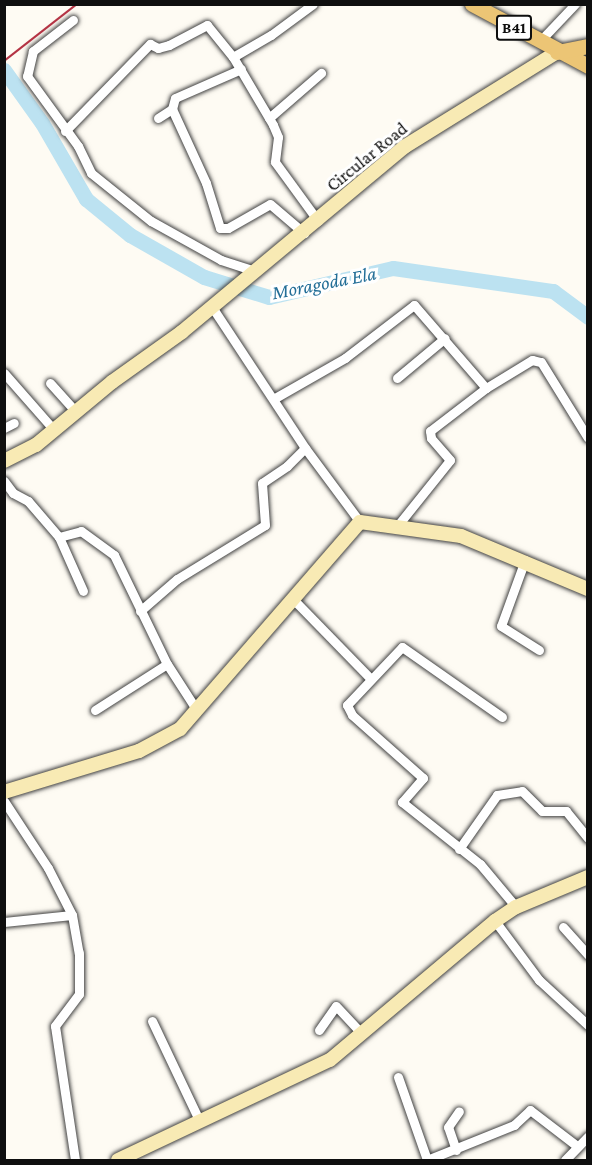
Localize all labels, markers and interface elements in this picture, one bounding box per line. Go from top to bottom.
road number: B41 [494,15,534,41]
street label: Circular Road [322,118,412,196]
water label: Moragoda Ela [270,261,378,305]

